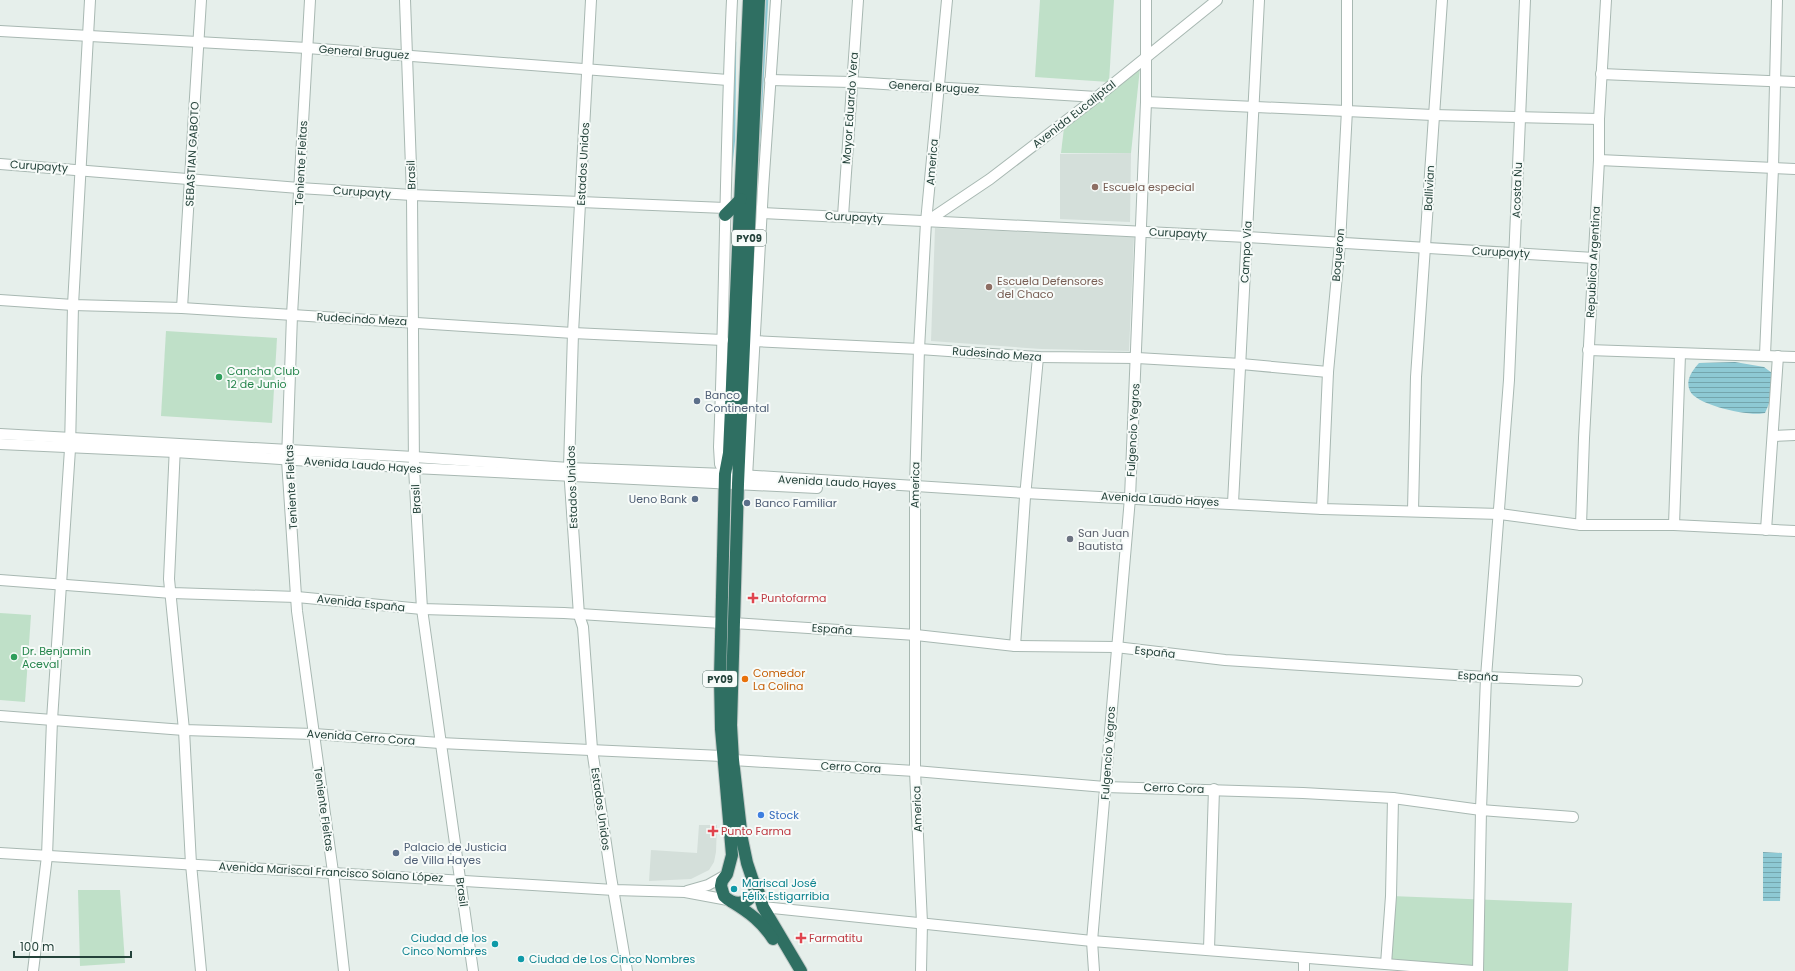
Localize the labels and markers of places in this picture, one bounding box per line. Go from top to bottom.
place label: Escuela especial [1103,179,1194,195]
marker: Escuela especial [1090,182,1100,192]
place label: Escuela Defensores del Chaco [997,273,1104,302]
marker: Escuela Defensores del Chaco [984,282,994,292]
place label: Cancha Club 12 de Junio [227,363,300,392]
marker: Cancha Club 12 de Junio [214,372,224,382]
place label: Banco Continental [705,387,769,416]
marker: Banco Continental [692,396,702,406]
place label: Ueno Bank [629,491,687,507]
marker: Ueno Bank [690,494,700,504]
place label: Banco Familiar [755,495,837,511]
marker: Banco Familiar [742,498,752,508]
place label: San Juan Bautista [1078,525,1129,554]
marker: San Juan Bautista [1065,534,1075,544]
place label: Puntofarma [761,590,826,606]
marker: Puntofarma [748,593,758,603]
place label: Dr. Benjamin Aceval [22,643,91,672]
marker: Dr. Benjamin Aceval [9,652,19,662]
place label: Comedor La Colina [753,665,805,694]
marker: Comedor La Colina [740,674,750,684]
place label: Stock [769,807,799,823]
marker: Stock [756,810,766,820]
place label: Punto Farma [721,823,791,839]
marker: Punto Farma [708,826,718,836]
place label: Palacio de Justicia de Villa Hayes [404,839,507,868]
marker: Palacio de Justicia de Villa Hayes [391,848,401,858]
place label: Mariscal José Félix Estigarribia [742,875,829,904]
marker: Mariscal José Félix Estigarribia [729,884,739,894]
place label: Ciudad de los Cinco Nombres [402,930,487,959]
place label: Farmatitu [809,930,863,946]
marker: Farmatitu [796,933,806,943]
marker: Ciudad de los Cinco Nombres [490,939,500,949]
place label: Ciudad de Los Cinco Nombres [529,951,695,967]
marker: Ciudad de Los Cinco Nombres [516,954,526,964]

